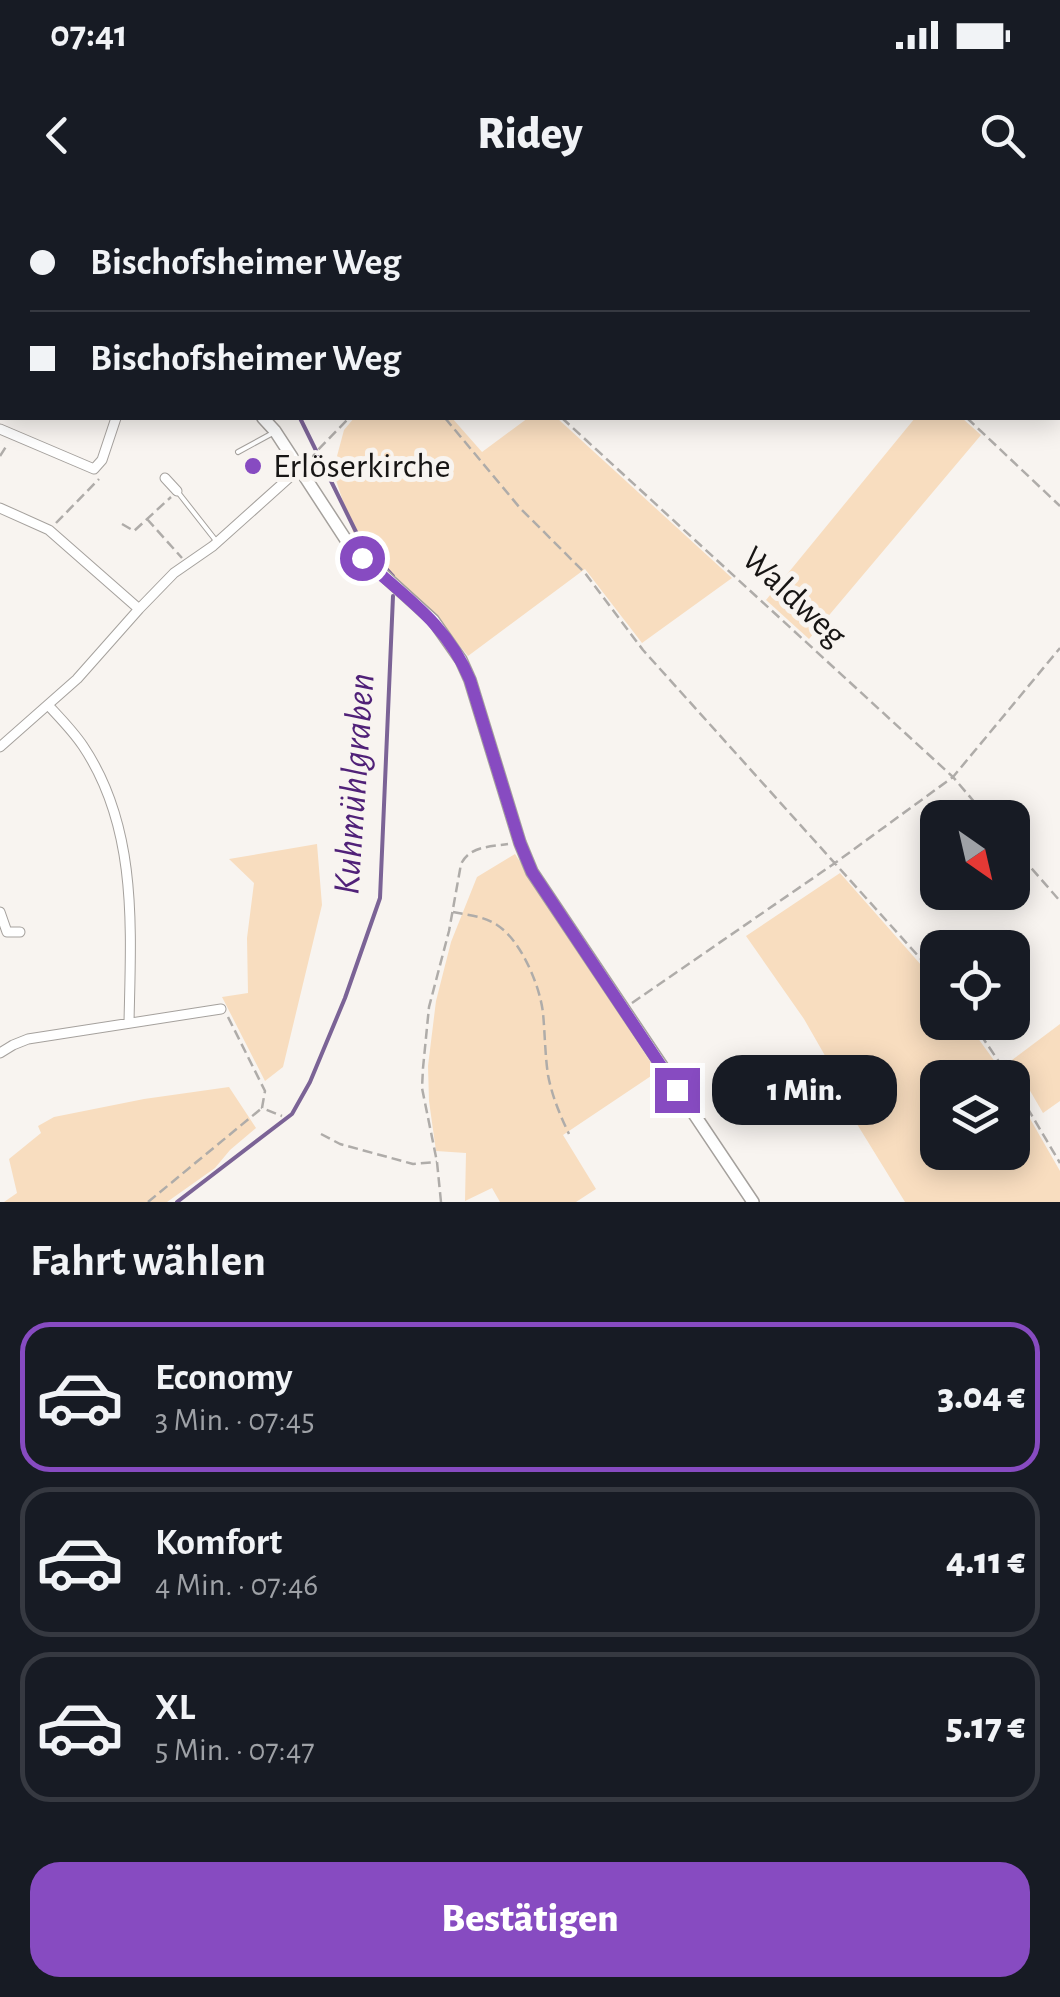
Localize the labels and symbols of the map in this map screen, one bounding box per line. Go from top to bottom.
place label: Erlöserkirche [273,449,451,484]
marker: Erlöserkirche [242,455,264,477]
route start [340,536,385,581]
street label: Waldweg [735,540,853,654]
water label: Kuhmühlgraben [328,672,382,896]
north arrow [920,800,1030,910]
callout: 1 Min. [712,1055,897,1125]
route end [655,1068,700,1113]

